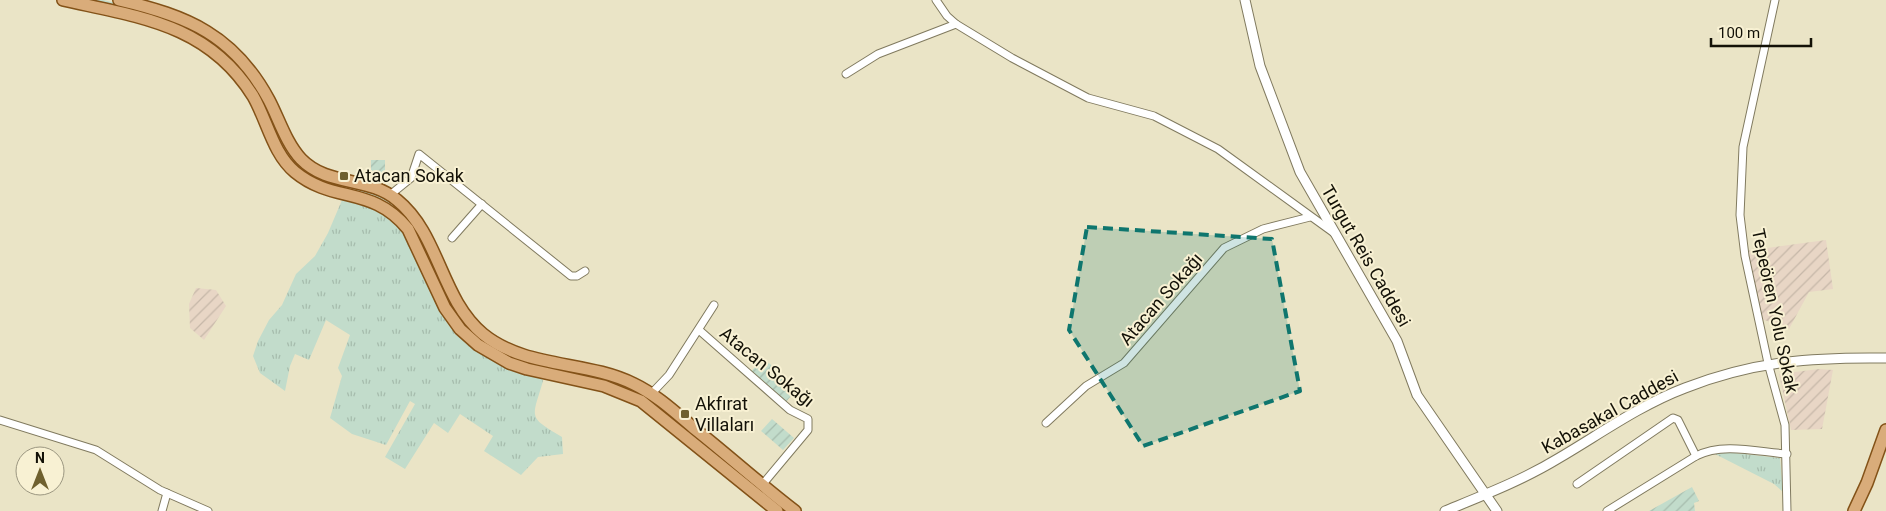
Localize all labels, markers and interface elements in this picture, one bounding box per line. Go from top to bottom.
scale bar [1711,15,1811,47]
text: 100 m [1718,24,1760,42]
place label: Atacan Sokak [354,165,465,186]
marker: Atacan Sokak [338,170,350,182]
street label: Turgut Reis Caddesi [1317,181,1416,330]
street label: Tepeören Yolu Sokak [1748,227,1803,396]
street label: Atacan Sokağı [1115,248,1206,349]
street label: Atacan Sokağı [716,322,819,411]
street label: Kabasakal Caddesi [1538,365,1682,458]
place label: Akfırat Villaları [695,393,754,435]
marker: Akfırat Villaları [679,408,691,420]
north arrow [15,446,65,496]
text: N [35,450,45,466]

